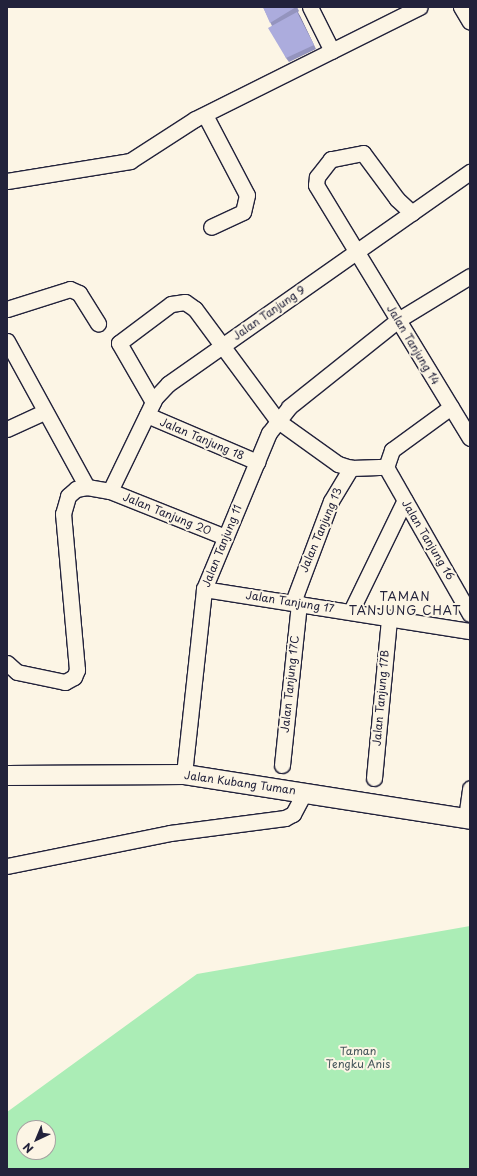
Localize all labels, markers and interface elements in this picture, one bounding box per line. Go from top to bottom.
street label: Jalan Tanjung 9 [230,283,308,343]
street label: Jalan Tanjung 14 [384,303,442,387]
street label: Jalan Tanjung 18 [158,415,246,463]
street label: Jalan Tanjung 13 [297,486,345,574]
street label: Jalan Tanjung 20 [121,490,213,538]
street label: Jalan Tanjung 16 [399,497,457,583]
street label: Jalan Tanjung 11 [199,503,245,589]
street label: Jalan Tanjung 17 [245,588,335,616]
district label: TAMAN TANJUNG CHAT [349,590,461,618]
street label: Jalan Tanjung 17C [278,635,302,733]
street label: Jalan Tanjung 17B [370,649,392,747]
street label: Jalan Kubang Tuman [184,769,296,797]
park label: Taman Tengku Anis [326,1045,390,1071]
north arrow [16,1120,56,1160]
text: N [19,1139,37,1157]

